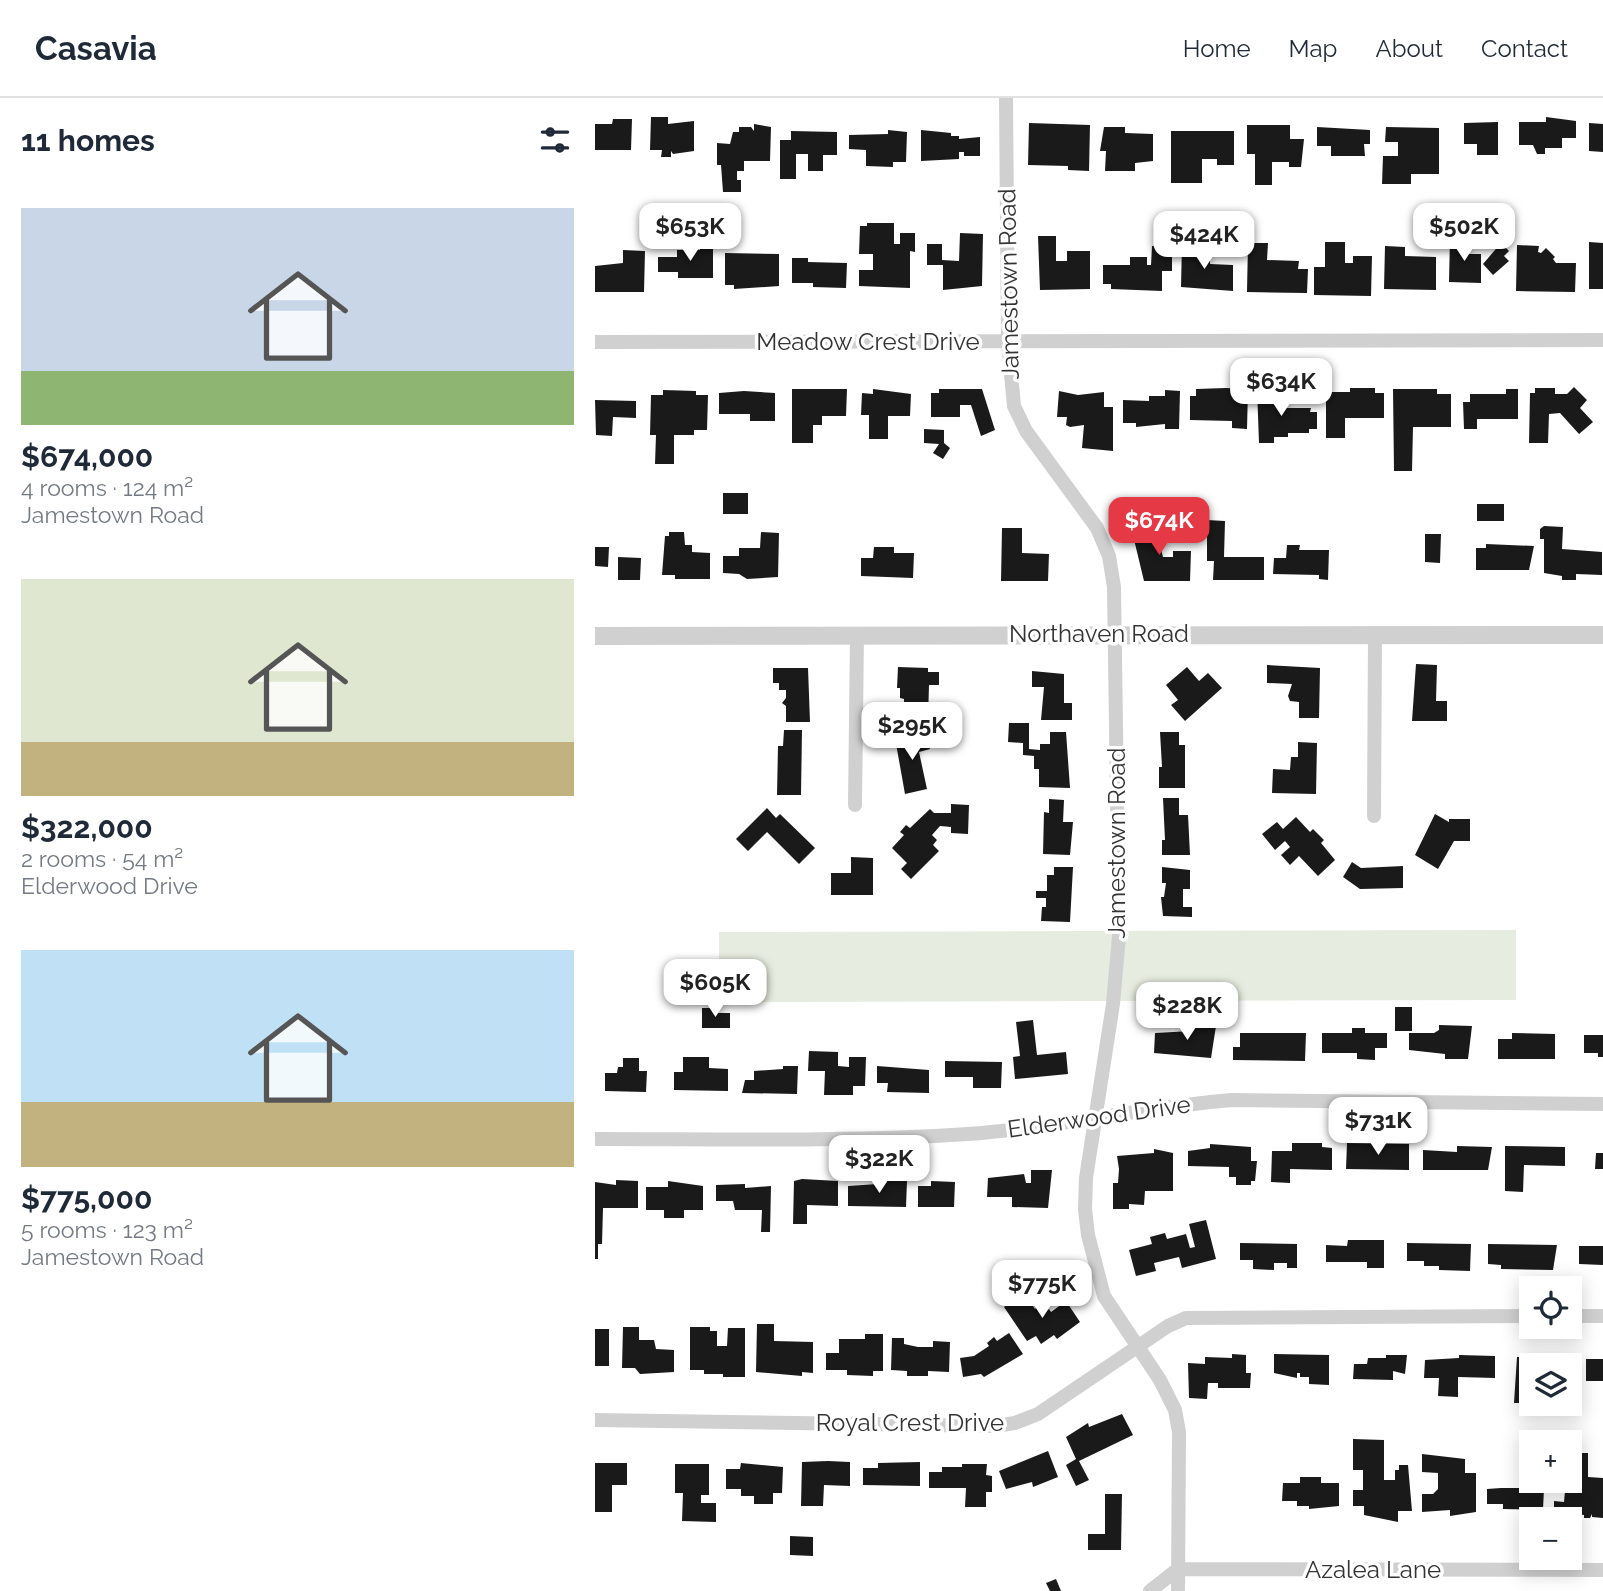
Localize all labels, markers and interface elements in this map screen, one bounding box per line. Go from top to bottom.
text: Casavia [35,29,157,68]
text: Home [1183,34,1251,63]
text: Map [1289,34,1337,63]
text: About [1375,34,1443,63]
text: Contact [1481,34,1568,63]
icon: filters [536,121,574,159]
text: 11 homes [21,123,155,158]
street label: Jamestown Road [992,188,1025,380]
pin: $653K [641,204,739,263]
pin: $502K [1415,204,1513,263]
text: $653K [655,212,725,239]
pin: $424K [1155,212,1253,271]
text: $502K [1429,212,1499,239]
text: $424K [1169,220,1239,247]
icon: home [235,253,361,379]
street label: Meadow Crest Drive [756,327,980,356]
pin: $634K [1232,358,1330,418]
text: $634K [1246,367,1316,394]
text: $674,000 [21,439,153,474]
text: 4 rooms · 124 m² [21,474,193,501]
pin: $674K [1110,498,1208,557]
text: Jamestown Road [21,501,204,528]
text: $674K [1124,506,1194,533]
street label: Northaven Road [1009,619,1189,648]
icon: home [235,624,361,750]
pin: $295K [863,702,961,762]
text: $295K [877,711,947,738]
street label: Jamestown Road [1102,747,1131,939]
text: $322,000 [21,810,153,845]
text: 2 rooms · 54 m² [21,845,183,872]
text: Elderwood Drive [21,872,198,899]
pin: $605K [666,960,764,1019]
text: $605K [680,968,750,995]
pin: $228K [1138,982,1236,1042]
text: $228K [1152,991,1222,1018]
icon: home [235,995,361,1121]
street label: Elderwood Drive [1006,1089,1192,1144]
pin: $731K [1329,1098,1427,1157]
text: $731K [1344,1106,1412,1133]
pin: $322K [830,1136,928,1195]
text: $322K [845,1144,913,1171]
text: $775,000 [21,1181,152,1216]
text: 5 rooms · 123 m² [21,1216,193,1243]
text: Jamestown Road [21,1243,204,1270]
pin: $775K [993,1260,1091,1320]
text: $775K [1008,1269,1076,1296]
map controls [1519,1276,1582,1570]
button: locate [1519,1276,1582,1339]
button: layers [1519,1353,1582,1416]
street label: Royal Crest Drive [816,1408,1004,1437]
button: + [1519,1430,1582,1493]
button: − [1519,1507,1582,1570]
street label: Azalea Lane [1305,1555,1441,1584]

